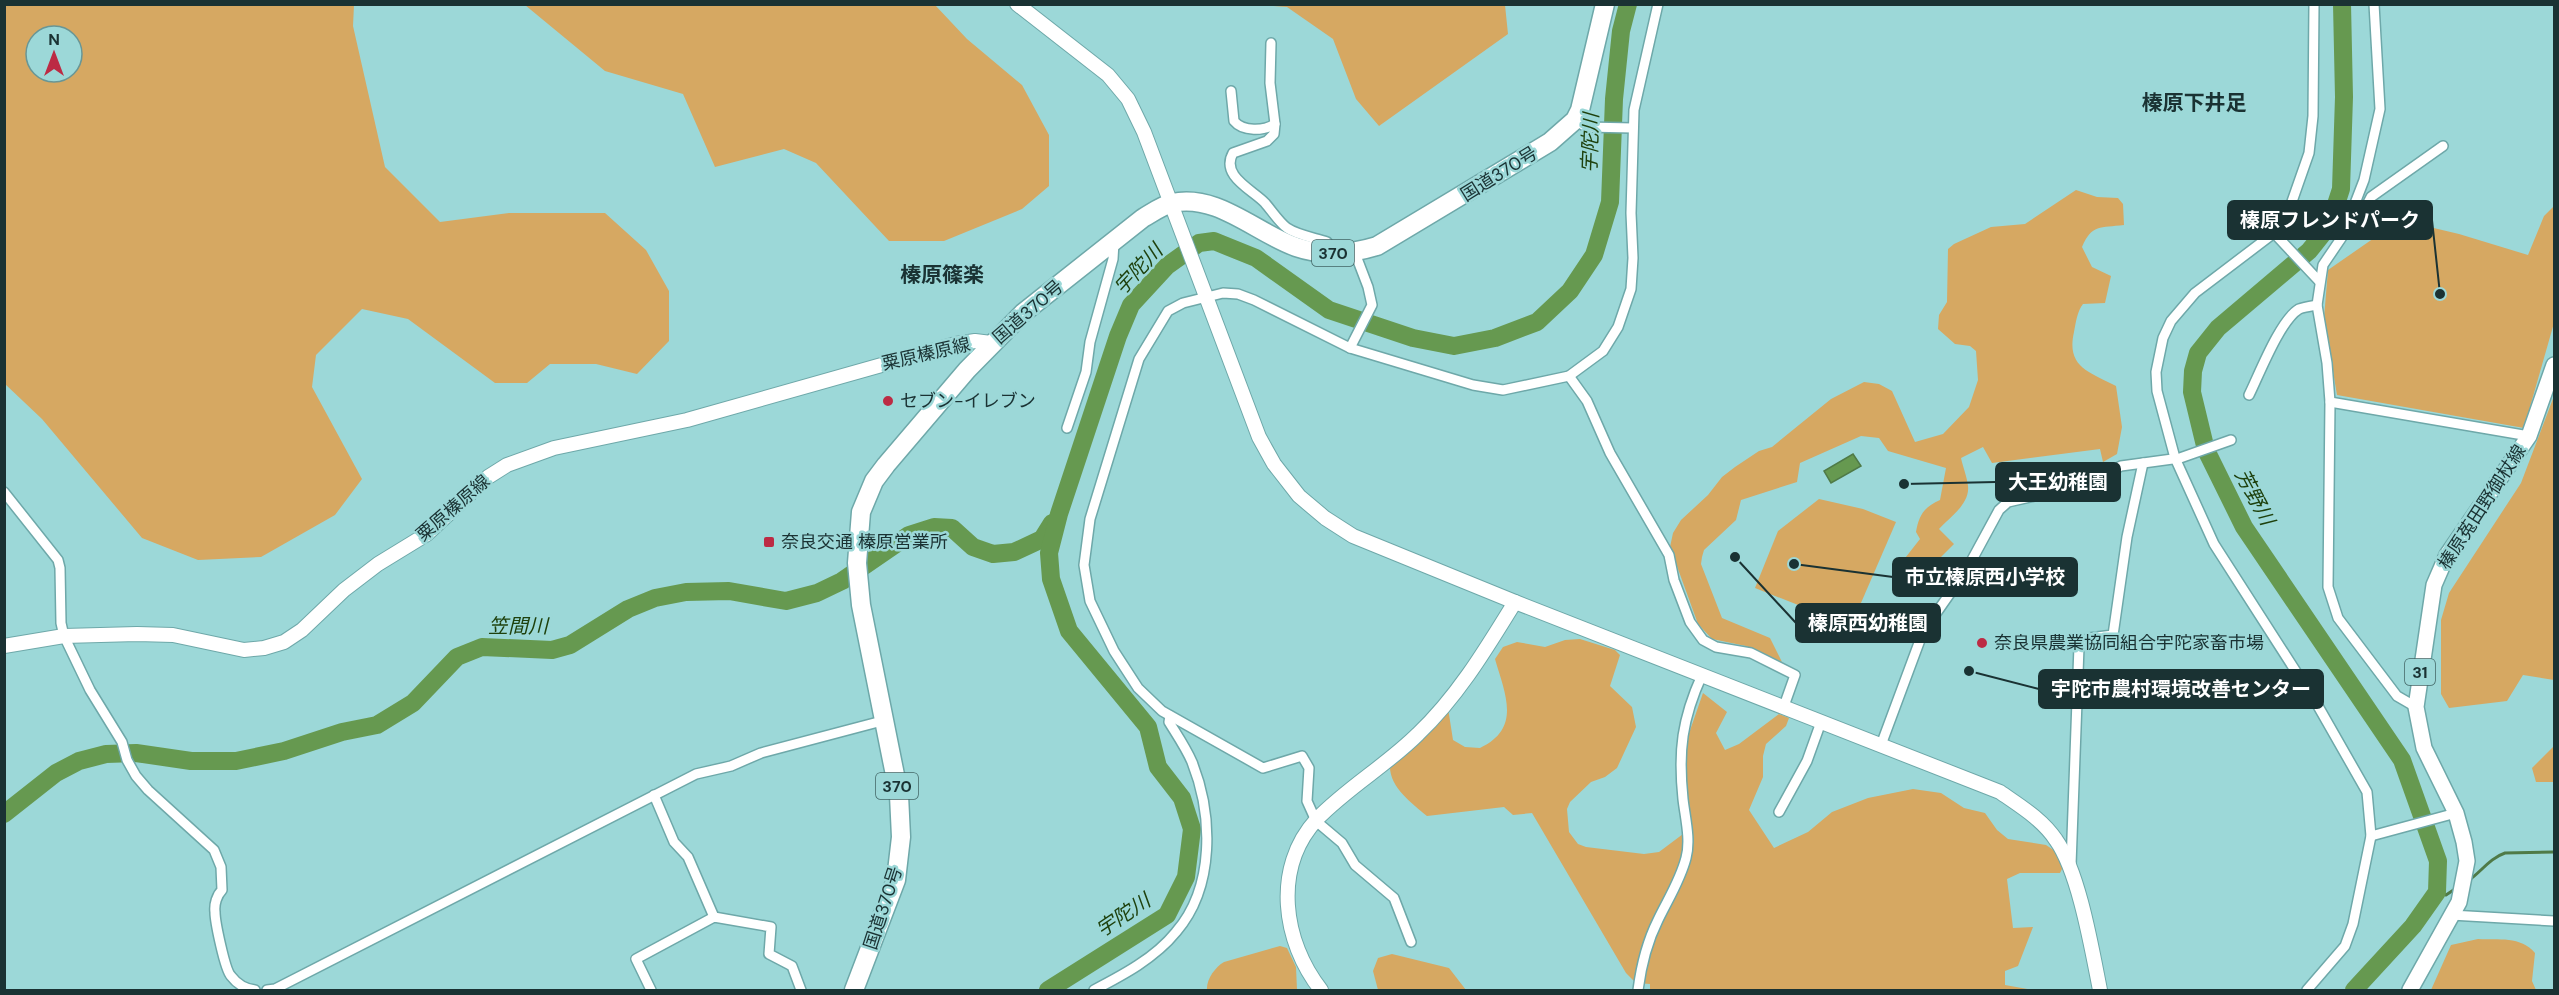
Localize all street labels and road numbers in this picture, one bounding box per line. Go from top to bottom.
street label: 国道370号 [1456,141,1542,207]
road number: 370 [1312,240,1354,266]
street label: 国道370号 [988,275,1068,349]
street label: 粟原榛原線 [879,332,973,376]
street label: 榛原菟田野御杖線 [2433,440,2531,574]
street label: 粟原榛原線 [411,469,495,547]
road number: 31 [2405,659,2435,685]
road number: 370 [876,773,918,799]
street label: 国道370号 [858,863,908,953]

